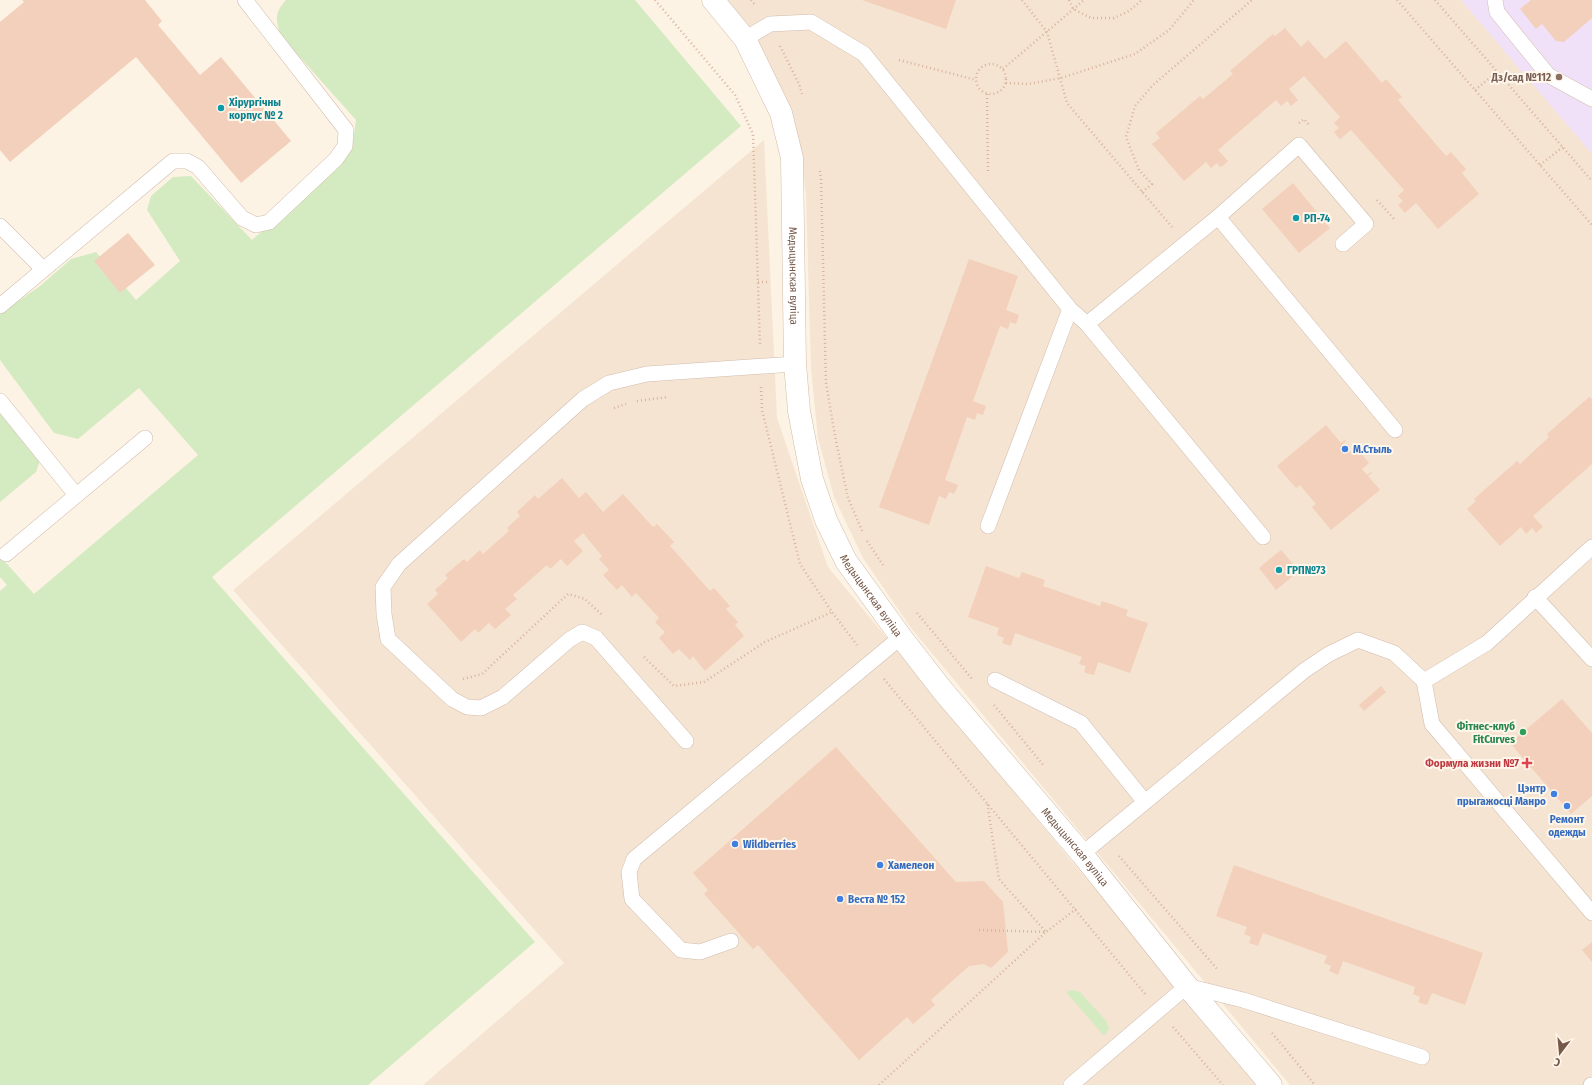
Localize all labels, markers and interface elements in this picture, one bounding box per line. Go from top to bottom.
place label: Дз/сад №112 [1491,71,1551,84]
marker: Дз/сад №112 [1554,72,1564,82]
place label: Хірургічны корпус № 2 [228,96,283,122]
marker: Хірургічны корпус № 2 [216,103,226,113]
place label: РП-74 [1304,212,1330,225]
marker: РП-74 [1291,213,1301,223]
street label: Медыцынская вуліца [787,227,801,325]
place label: М.Стыль [1353,443,1393,456]
marker: М.Стыль [1340,444,1350,454]
street label: Медыцынская вуліца [837,552,905,639]
place label: ГРП№73 [1287,564,1326,577]
marker: ГРП№73 [1274,565,1284,575]
place label: Фітнес-клуб FitCurves [1457,720,1515,746]
marker: Фітнес-клуб FitCurves [1518,727,1528,737]
place label: Формула жизни №7 [1425,757,1519,770]
marker: Формула жизни №7 [1522,758,1532,768]
place label: Цэнтр прыгажосці Манро [1457,782,1546,808]
marker: Цэнтр прыгажосці Манро [1549,789,1559,799]
marker: Ремонт одежды [1562,801,1572,811]
street label: Медыцынская вуліца [1039,805,1111,889]
place label: Ремонт одежды [1548,813,1586,839]
place label: Wildberries [743,838,796,851]
marker: Wildberries [730,839,740,849]
place label: Хамелеон [887,859,935,872]
marker: Хамелеон [875,860,885,870]
place label: Веста № 152 [848,893,905,906]
marker: Веста № 152 [835,894,845,904]
north arrow [1540,1033,1580,1073]
text: С [1553,1055,1562,1069]

